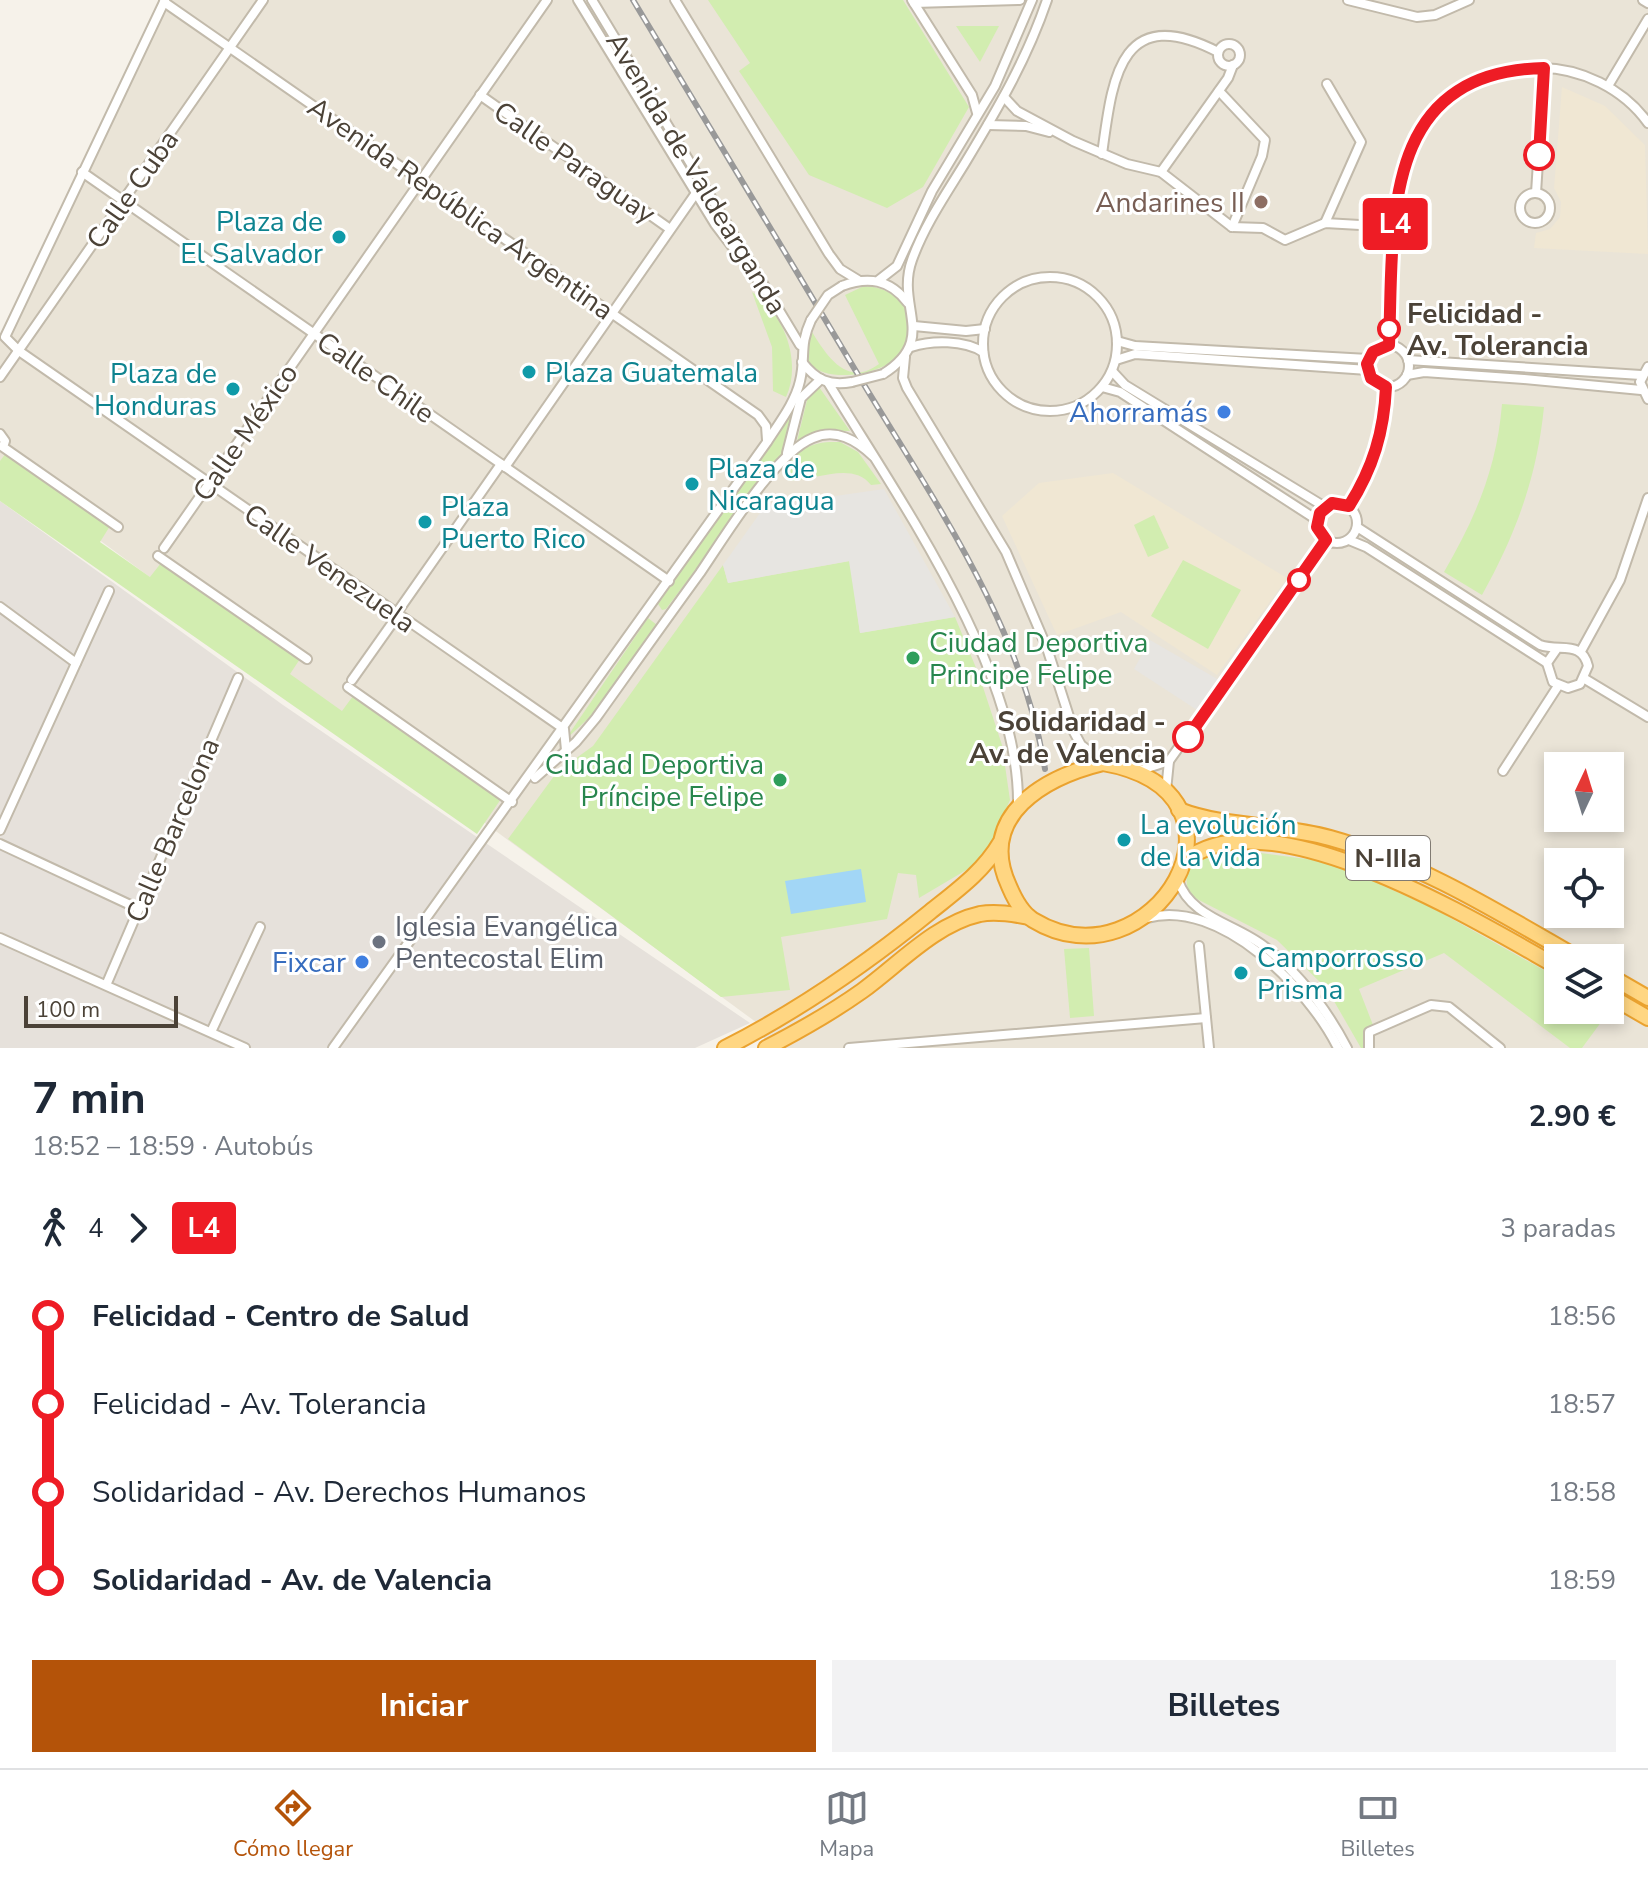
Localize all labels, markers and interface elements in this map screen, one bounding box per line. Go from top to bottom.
street label: Avenida de Valdearganda [597,25,796,322]
street label: Avenida República Argentina [300,88,621,329]
street label: Calle Paraguay [486,93,663,233]
street label: Calle Cuba [78,122,188,257]
unlabelled marker [1524,140,1554,170]
place label: Andarines II [1095,184,1245,222]
marker: Andarines II [1252,193,1270,211]
line badge: L4 [1359,198,1431,250]
place label: Plaza de El Salvador [180,203,323,273]
text: L4 [1379,205,1411,243]
marker: Plaza de El Salvador [330,228,348,246]
place label: Felicidad - Av. Tolerancia [1407,295,1588,365]
marker: Felicidad - Av. Tolerancia [1378,318,1400,340]
street label: Calle Chile [309,323,442,432]
place label: Plaza Guatemala [545,354,758,392]
place label: Plaza de Honduras [94,355,217,425]
street label: Calle México [184,356,307,509]
marker: Plaza Guatemala [520,363,538,381]
marker: Plaza de Honduras [224,380,242,398]
place label: Ahorramás [1069,394,1208,432]
marker: Ahorramás [1215,403,1233,421]
place label: Plaza de Nicaragua [708,450,835,520]
marker: Plaza de Nicaragua [683,475,701,493]
place label: Plaza Puerto Rico [441,488,586,558]
street label: Calle Venezuela [236,495,423,642]
marker: Plaza Puerto Rico [416,513,434,531]
unlabelled marker [1288,569,1310,591]
place label: Ciudad Deportiva Principe Felipe [929,624,1148,694]
marker: Ciudad Deportiva Principe Felipe [904,649,922,667]
place label: Solidaridad - Av. de Valencia [969,703,1166,773]
marker: Solidaridad - Av. de Valencia [1173,722,1203,752]
street label: Calle Barcelona [117,732,229,929]
place label: Ciudad Deportiva Príncipe Felipe [545,746,764,816]
north arrow [1544,752,1624,832]
map controls [1544,752,1624,1024]
marker: Ciudad Deportiva Príncipe Felipe [771,771,789,789]
place label: La evolución de la vida [1140,806,1297,876]
marker: La evolución de la vida [1115,831,1133,849]
road number: N-IIIa [1346,836,1430,880]
button: locate [1544,848,1624,928]
place label: Iglesia Evangélica Pentecostal Elim [395,908,618,978]
marker: Iglesia Evangélica Pentecostal Elim [370,933,388,951]
place label: Camporrosso Prisma [1257,939,1424,1009]
place label: Fixcar [272,944,346,982]
button: layers [1544,944,1624,1024]
marker: Fixcar [353,953,371,971]
marker: Camporrosso Prisma [1232,964,1250,982]
scale bar [24,992,178,1028]
text: 100 m [36,995,100,1025]
text: 7 min [32,1069,146,1129]
text: 2.90 € [1528,1096,1616,1137]
text: 18:52 – 18:59 · Autobús [32,1129,314,1164]
icon: walk [32,1206,76,1250]
icon: forward [116,1206,160,1250]
text: L4 [188,1209,220,1247]
text: 4 [88,1211,104,1246]
text: 3 paradas [1500,1211,1616,1246]
text: Felicidad - Centro de Salud [92,1296,469,1337]
text: 18:56 [1548,1299,1616,1334]
text: Felicidad - Av. Tolerancia [92,1384,427,1425]
text: 18:57 [1548,1387,1616,1422]
text: Solidaridad - Av. Derechos Humanos [92,1472,587,1513]
text: 18:58 [1548,1475,1616,1510]
text: Solidaridad - Av. de Valencia [92,1560,492,1601]
text: 18:59 [1548,1563,1616,1598]
button: Iniciar [32,1660,816,1752]
button: Billetes [832,1660,1616,1752]
tab: Cómo llegar [233,1786,353,1864]
tab: Mapa [819,1786,874,1864]
tab: Billetes [1340,1786,1415,1864]

